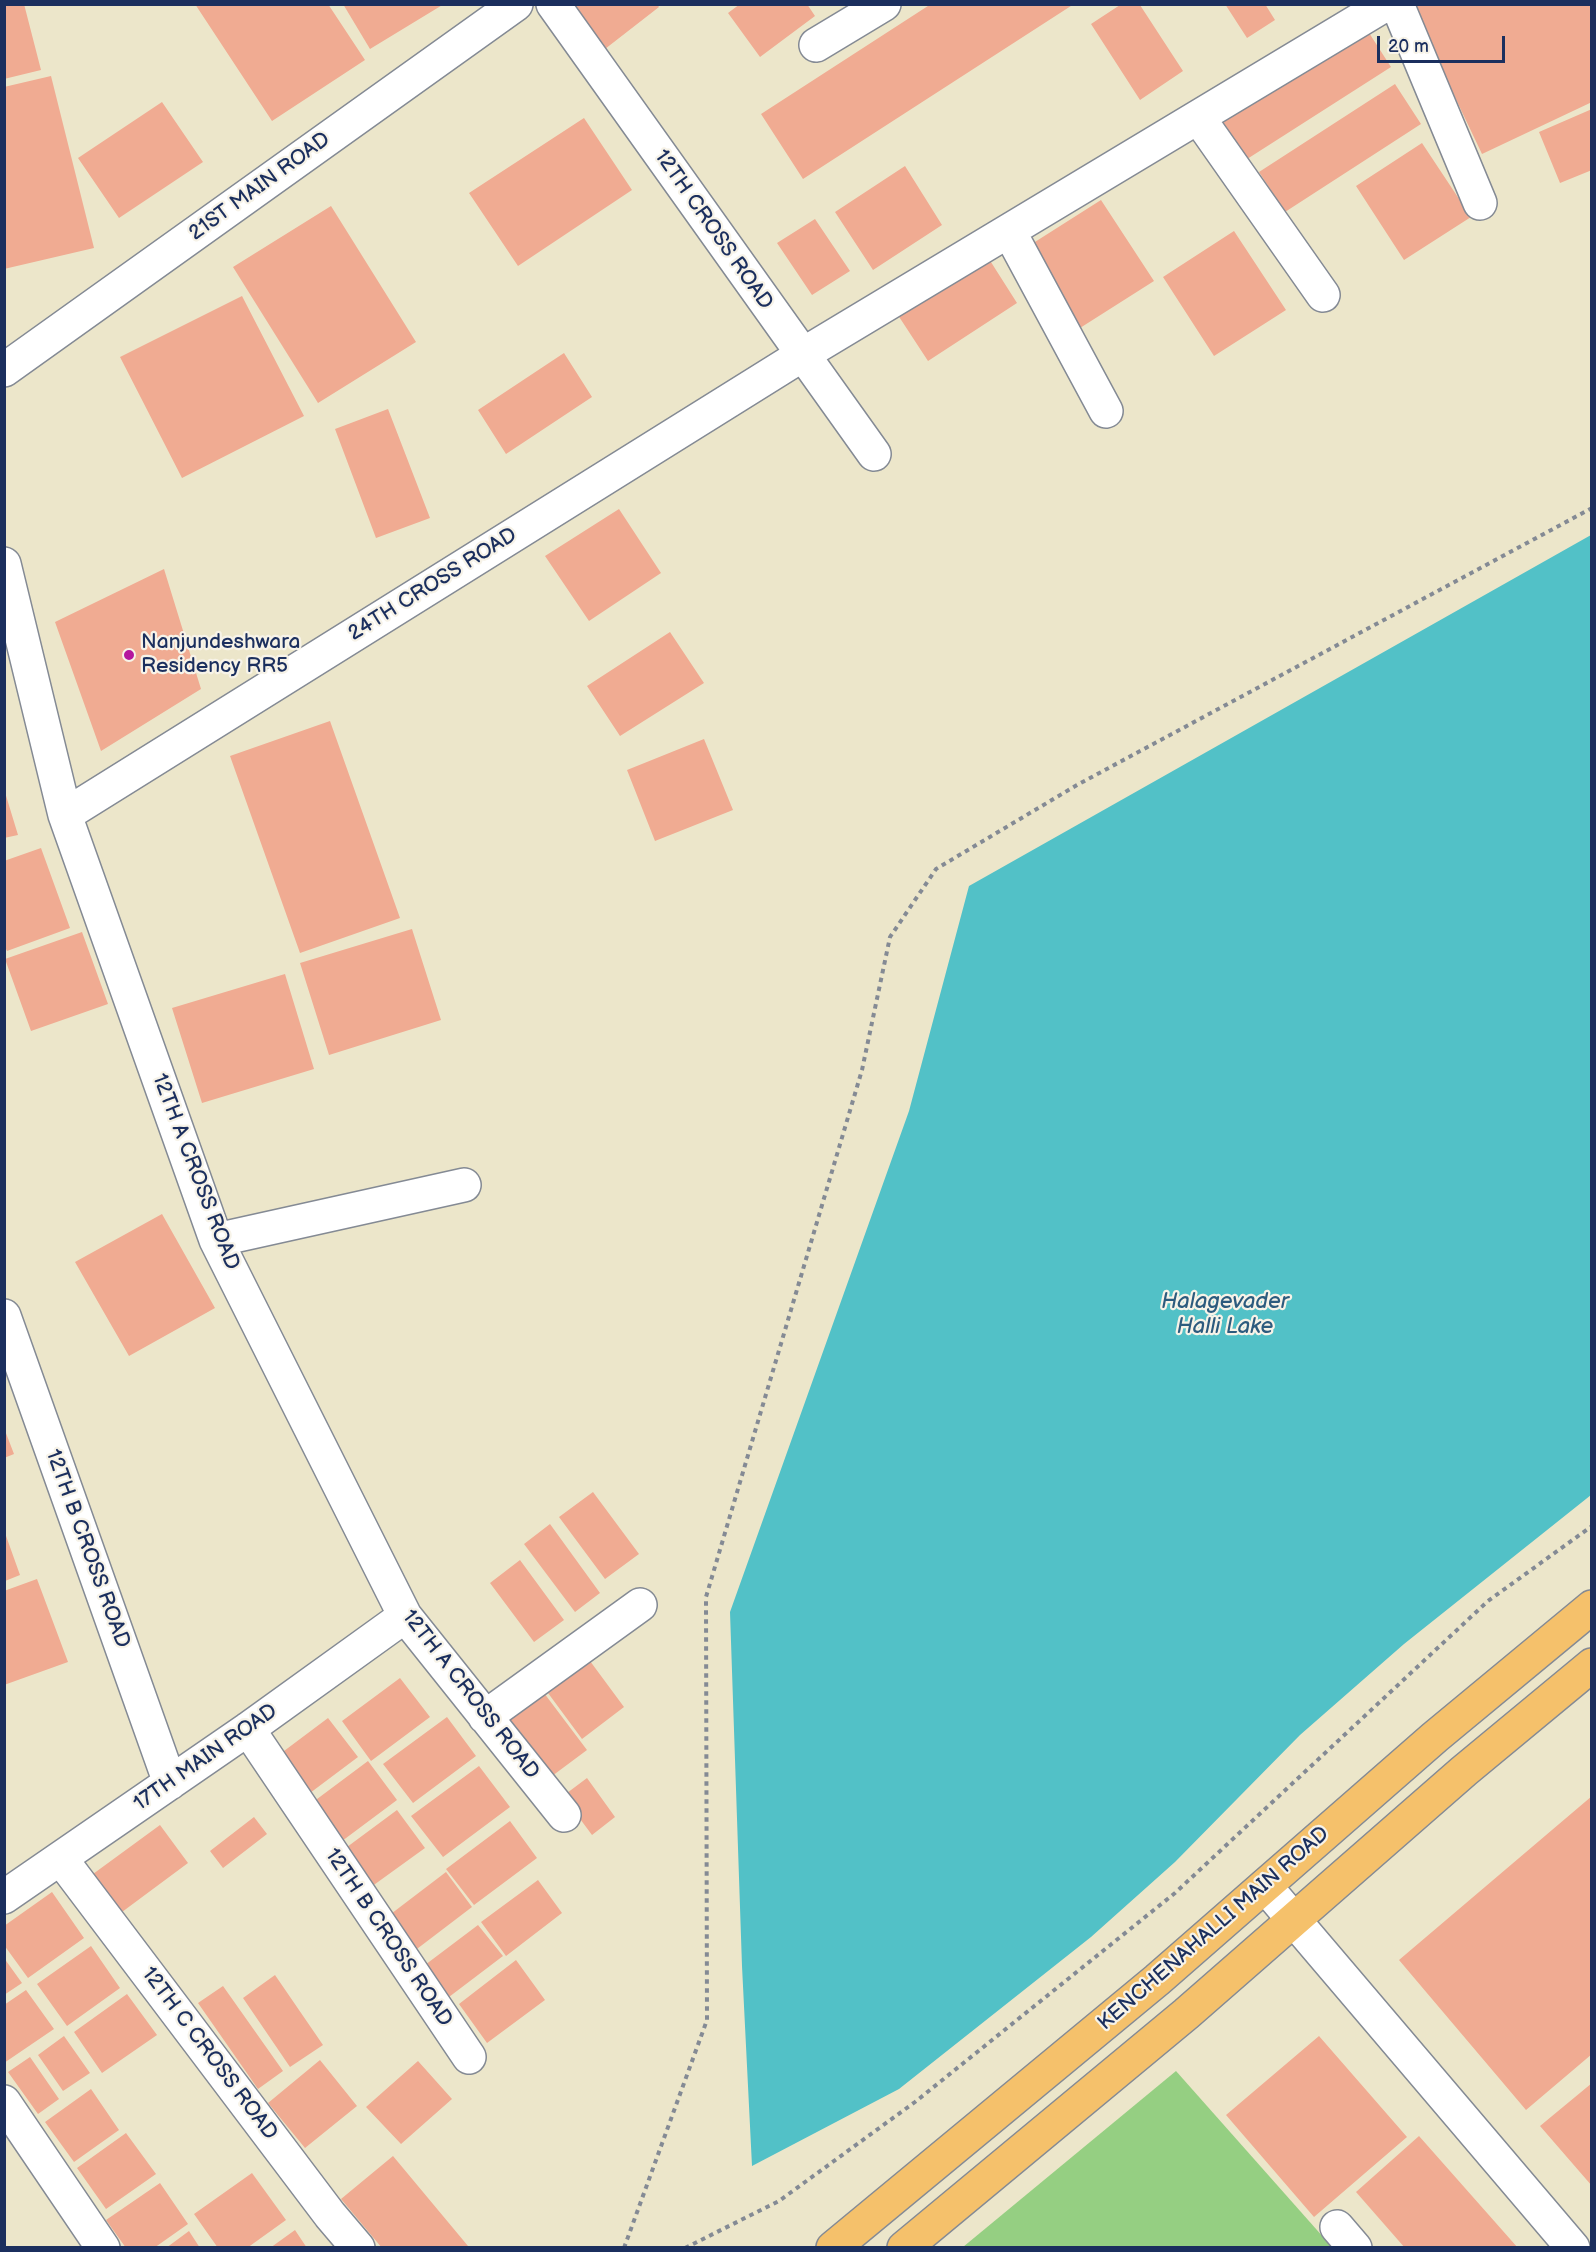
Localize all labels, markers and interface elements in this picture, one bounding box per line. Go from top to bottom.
scale bar [1380,24,1508,62]
text: 20 m [1388,36,1429,57]
street label: 21ST MAIN ROAD [185,127,335,247]
street label: 12TH CROSS ROAD [648,145,778,315]
street label: 24TH CROSS ROAD [344,523,522,647]
place label: Nanjundeshwara Residency RR5 [141,630,300,680]
marker: Nanjundeshwara Residency RR5 [122,648,136,662]
street label: 12TH A CROSS ROAD [146,1070,244,1274]
water label: Halagevader Halli Lake [1161,1289,1289,1340]
street label: 12TH B CROSS ROAD [39,1446,135,1652]
street label: 12TH A CROSS ROAD [396,1605,544,1785]
street label: 17TH MAIN ROAD [129,1699,283,1817]
street label: KENCHENAHALLI MAIN ROAD [1093,1822,1335,2036]
street label: 12TH B CROSS ROAD [319,1844,457,2032]
street label: 12TH C CROSS ROAD [136,1963,282,2145]

